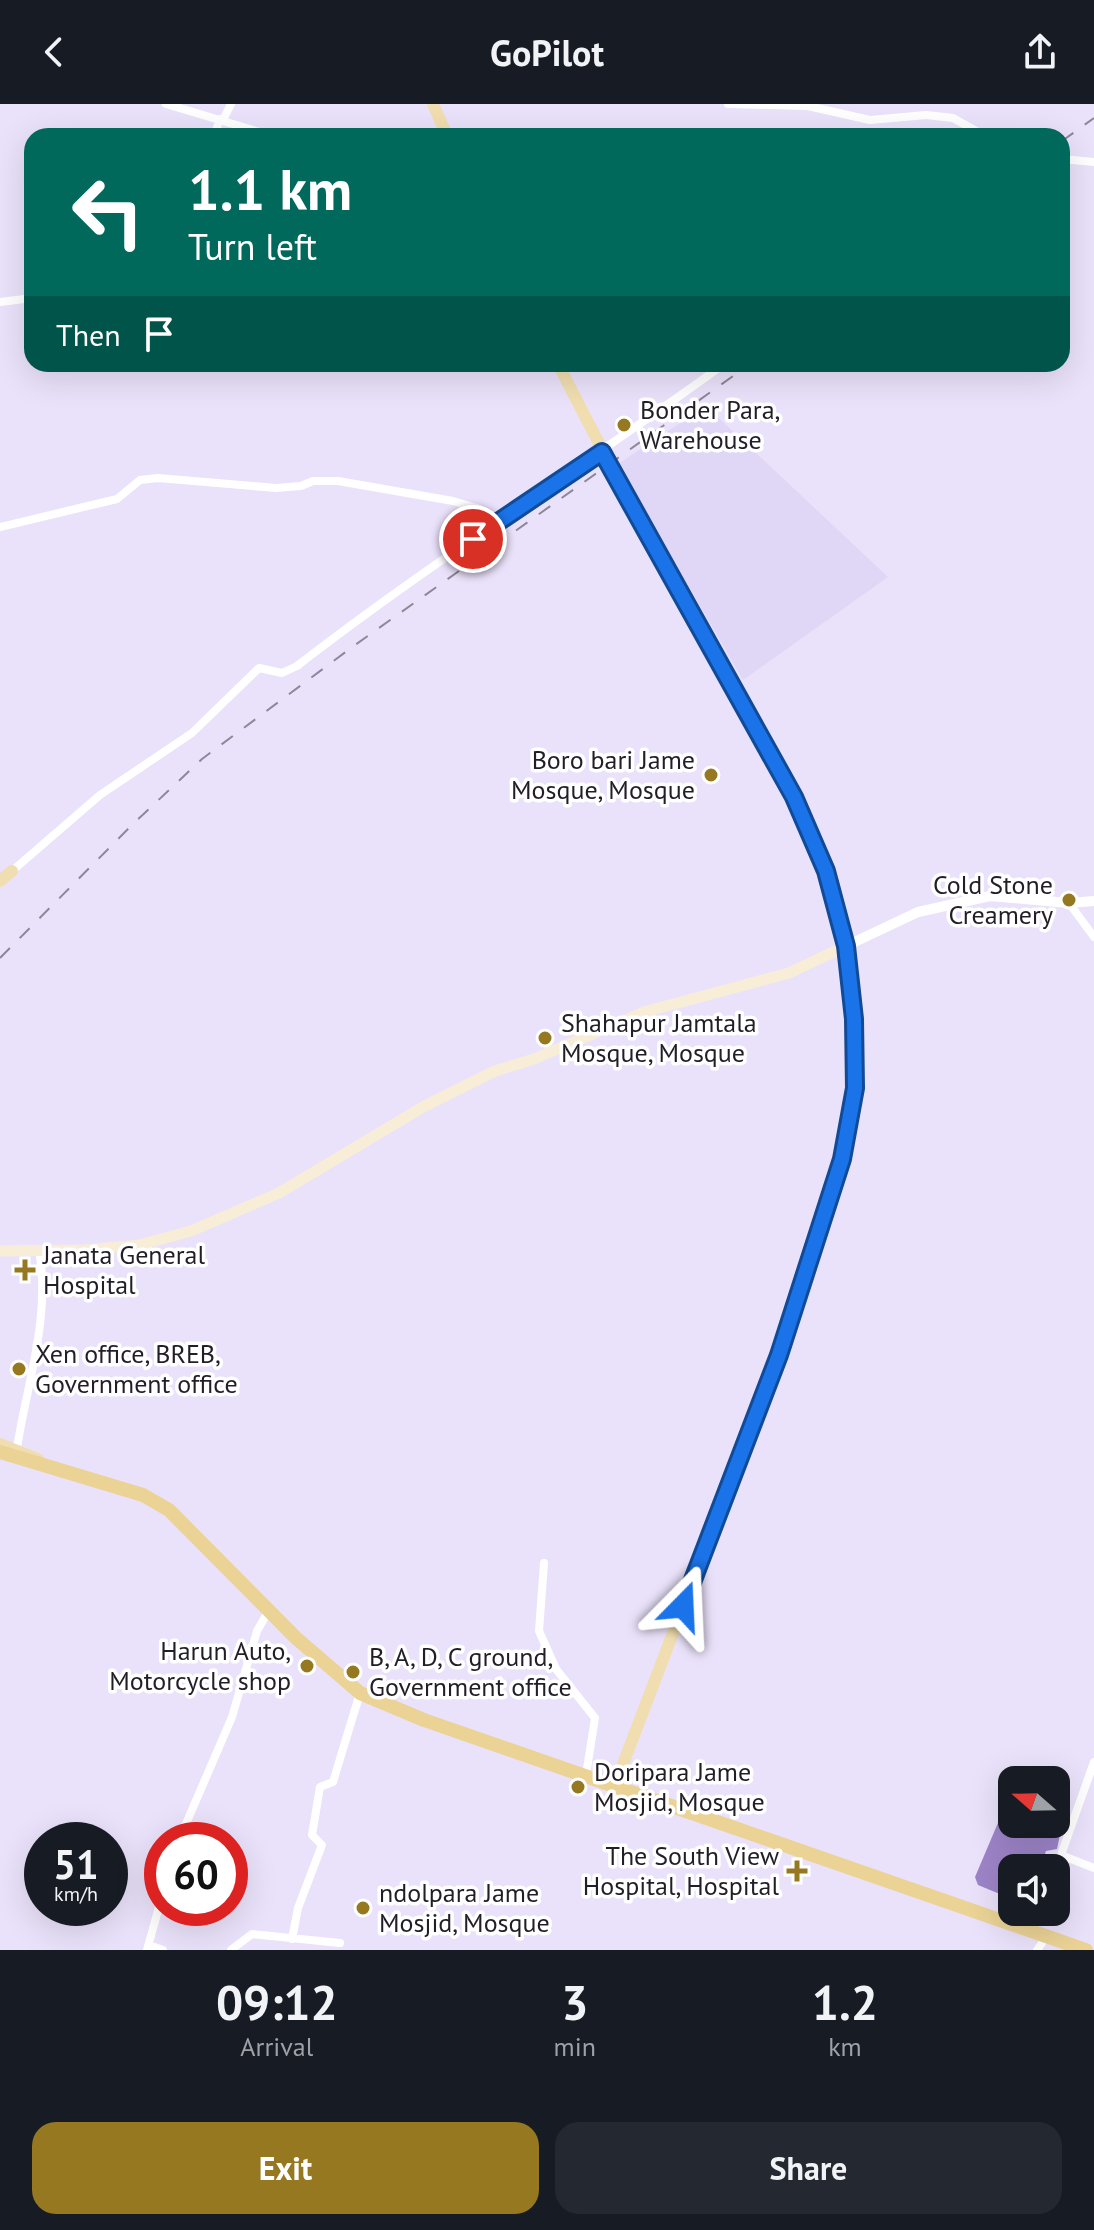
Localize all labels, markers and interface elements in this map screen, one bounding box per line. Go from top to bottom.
text: GoPilot [490,29,604,76]
icon: back [32,30,76,74]
icon: share [1018,30,1062,74]
text: 1.1 km [188,153,352,225]
icon: left [56,160,160,264]
text: Turn left [188,223,317,270]
icon: arrive [137,312,181,356]
text: Then [56,315,121,354]
place label: Bonder Para, Warehouse [640,393,780,456]
marker: Bonder Para, Warehouse [615,416,633,434]
pin [439,505,507,573]
icon: arrive [451,517,495,561]
place label: Boro bari Jame Mosque, Mosque [511,743,695,806]
marker: Boro bari Jame Mosque, Mosque [702,766,720,784]
place label: Cold Stone Creamery [933,868,1053,931]
marker: Cold Stone Creamery [1060,891,1078,909]
place label: Shahapur Jamtala Mosque, Mosque [561,1006,757,1069]
marker: Shahapur Jamtala Mosque, Mosque [536,1029,554,1047]
place label: Janata General Hospital [42,1238,206,1301]
marker: Janata General Hospital [14,1259,36,1281]
place label: Xen office, BREB, Government office [35,1337,238,1400]
marker: Xen office, BREB, Government office [10,1360,28,1378]
position arrow [641,1564,725,1648]
place label: Harun Auto, Motorcycle shop [109,1634,291,1697]
place label: B, A, D, C ground, Government office [369,1640,572,1703]
marker: Harun Auto, Motorcycle shop [298,1657,316,1675]
marker: B, A, D, C ground, Government office [344,1663,362,1681]
place label: Doripara Jame Mosjid, Mosque [594,1755,765,1818]
north arrow [998,1766,1070,1838]
map controls [998,1766,1070,1926]
marker: Doripara Jame Mosjid, Mosque [569,1778,587,1796]
speed limit sign: 60 [144,1822,248,1926]
text: 51 [53,1838,99,1890]
place label: The South View Hospital, Hospital [583,1839,779,1902]
button: sound [998,1854,1070,1926]
marker: The South View Hospital, Hospital [786,1860,808,1882]
place label: ndolpara Jame Mosjid, Mosque [379,1876,550,1939]
text: km/h [54,1881,98,1907]
marker: ndolpara Jame Mosjid, Mosque [354,1899,372,1917]
text: 09:12 [216,1971,338,2033]
text: 3 [561,1971,588,2033]
text: 1.2 [812,1971,878,2033]
text: Arrival [240,2030,313,2063]
text: min [554,2030,596,2063]
text: km [828,2030,862,2063]
button: Exit [32,2122,539,2214]
button: Share [555,2122,1062,2214]

